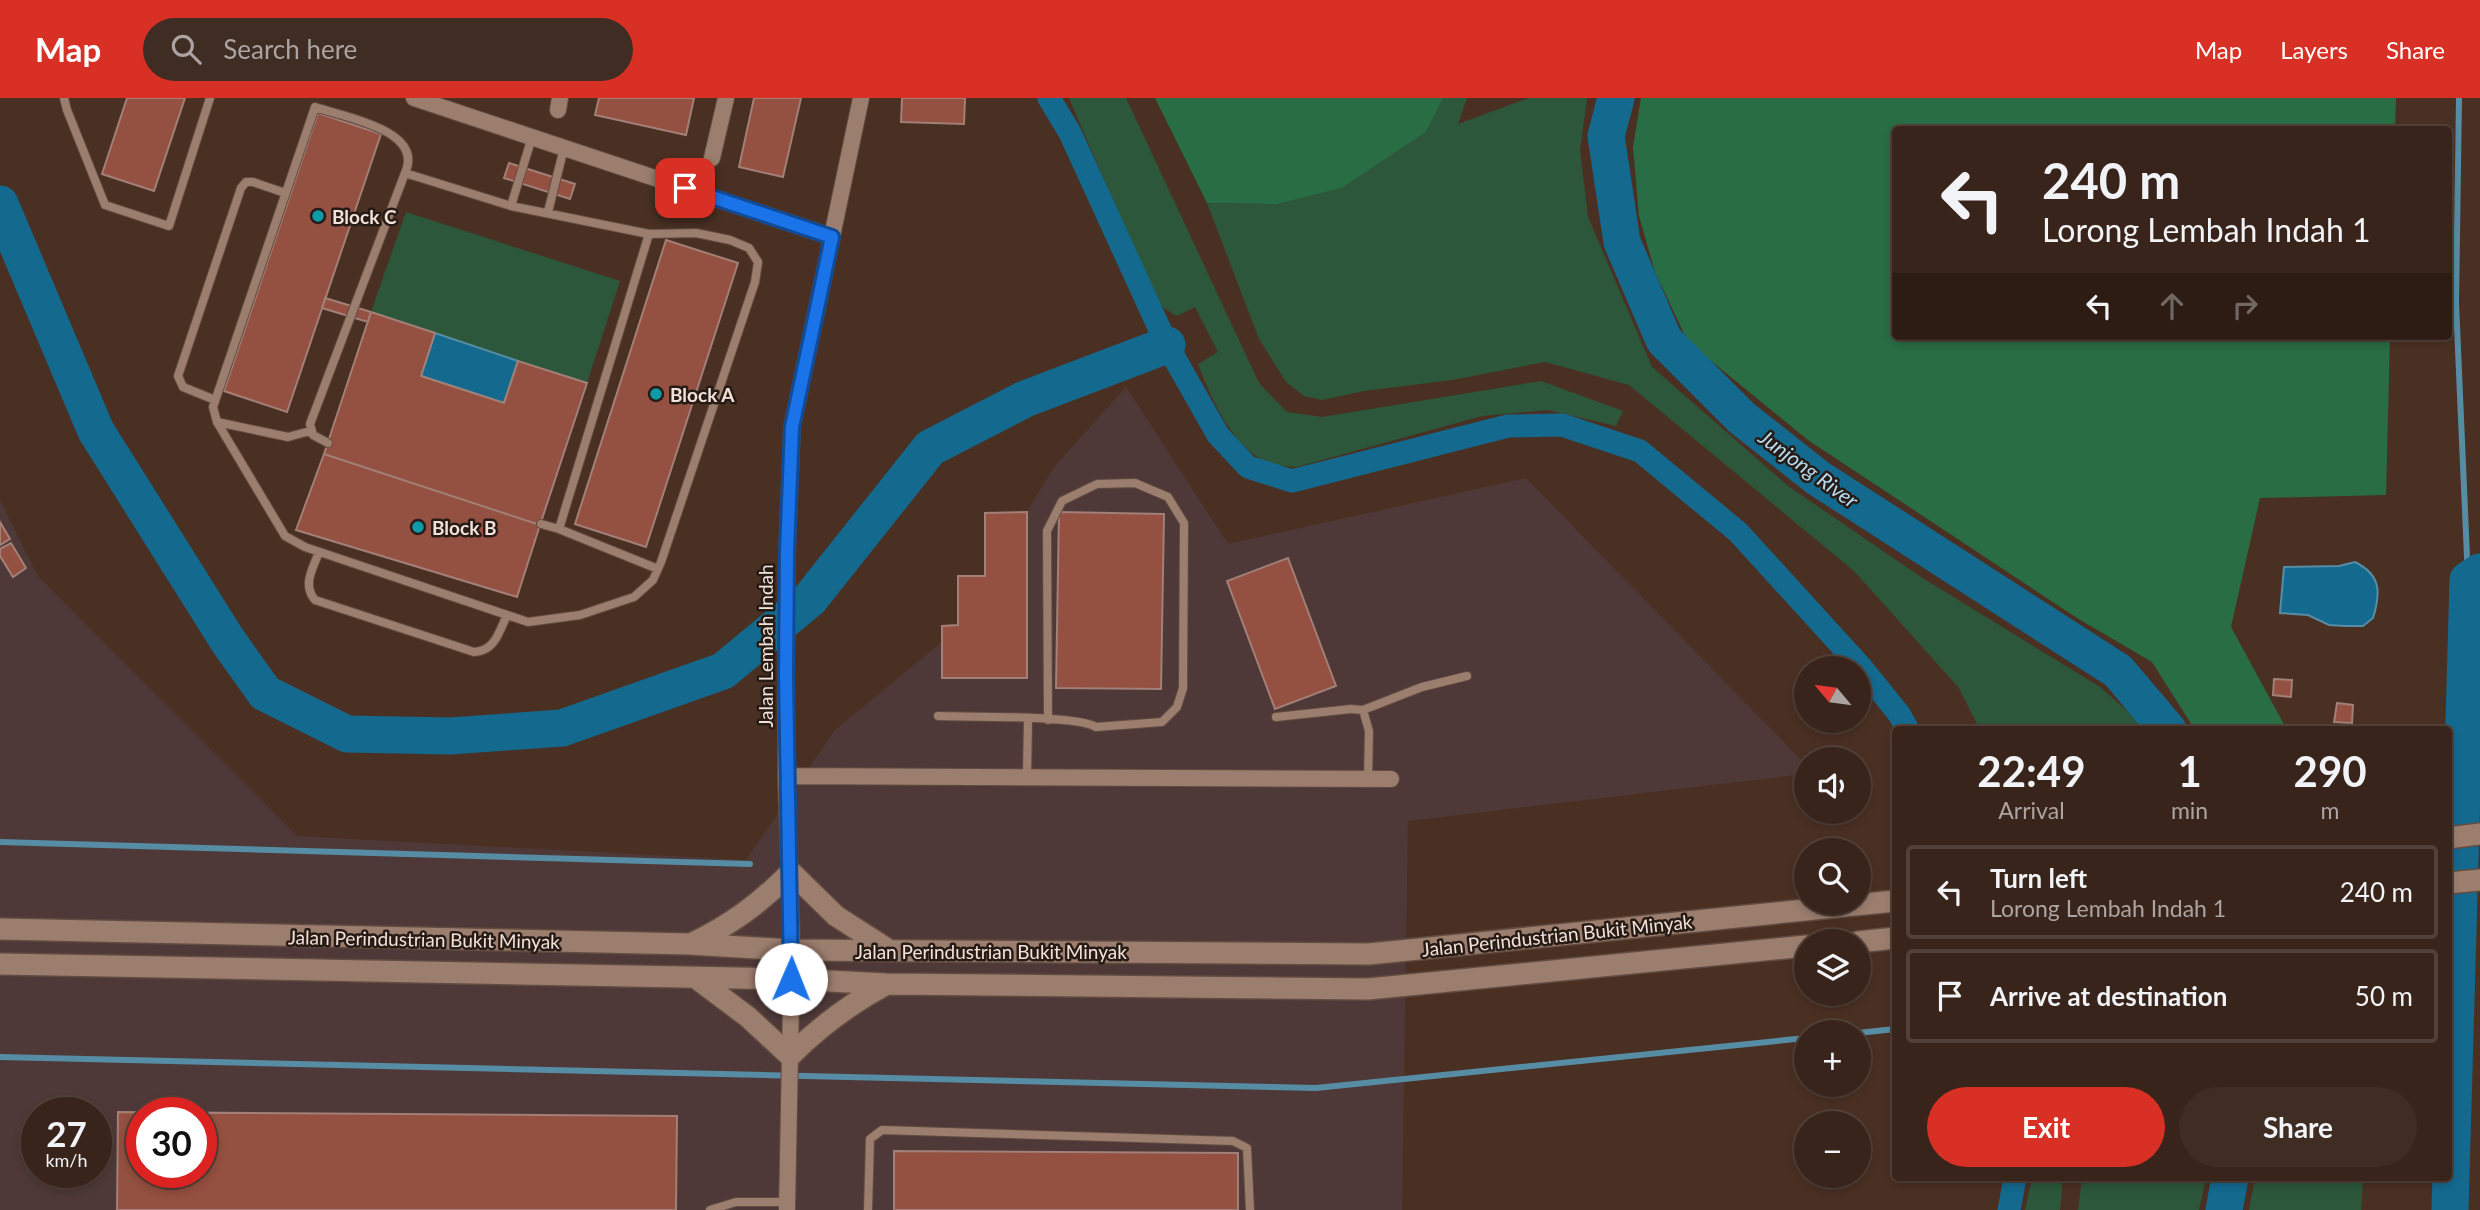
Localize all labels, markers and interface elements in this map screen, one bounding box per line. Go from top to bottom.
search box [143,18,633,81]
text: Map [35,29,101,69]
icon: search [167,30,205,68]
text: Search here [223,33,357,65]
text: Map [2195,35,2242,64]
text: Layers [2280,35,2348,64]
text: Share [2386,35,2445,64]
text: 240 m [2042,151,2180,209]
icon: left [1927,154,2018,245]
pin [655,158,715,218]
icon: arrive [666,169,704,207]
place label: Block C [332,205,397,228]
marker: Block C [310,208,326,224]
text: Lorong Lembah Indah 1 [2042,210,2371,249]
icon: left [2080,287,2118,325]
icon: ahead [2153,287,2191,325]
icon: right [2226,287,2264,325]
place label: Block A [670,383,735,406]
marker: Block A [648,386,664,402]
water label: Junjong River [1754,423,1864,513]
place label: Block B [432,516,496,539]
marker: Block B [410,519,426,535]
street label: Jalan Lembah Indah [754,564,777,728]
north arrow [1794,656,1871,733]
map controls [1794,656,1871,1188]
text: 22:49 [1977,746,2086,796]
text: 1 [2177,746,2202,796]
text: 290 [2294,746,2367,796]
button: sound [1794,747,1871,824]
text: Arrival [1998,796,2065,824]
text: min [2171,796,2208,824]
text: m [2321,796,2340,824]
button: search [1794,838,1871,915]
text: Turn left [1990,862,2087,894]
icon: left [1931,873,1969,911]
text: 240 m [2340,876,2413,908]
text: Lorong Lembah Indah 1 [1990,894,2226,922]
street label: Jalan Perindustrian Bukit Minyak [1421,909,1694,961]
street label: Jalan Perindustrian Bukit Minyak [288,925,560,953]
button: layers [1794,929,1871,1006]
street label: Jalan Perindustrian Bukit Minyak [855,940,1127,963]
position arrow [754,942,828,1016]
icon: arrive [1931,977,1969,1015]
text: Arrive at destination [1990,980,2227,1012]
text: 50 m [2355,980,2413,1012]
button: + [1794,1020,1871,1097]
button: Exit [1927,1087,2165,1167]
button: Share [2179,1087,2417,1167]
speed limit sign: 30 [126,1097,217,1188]
button: − [1794,1111,1871,1188]
text: 27 [46,1112,87,1154]
text: km/h [45,1149,88,1171]

